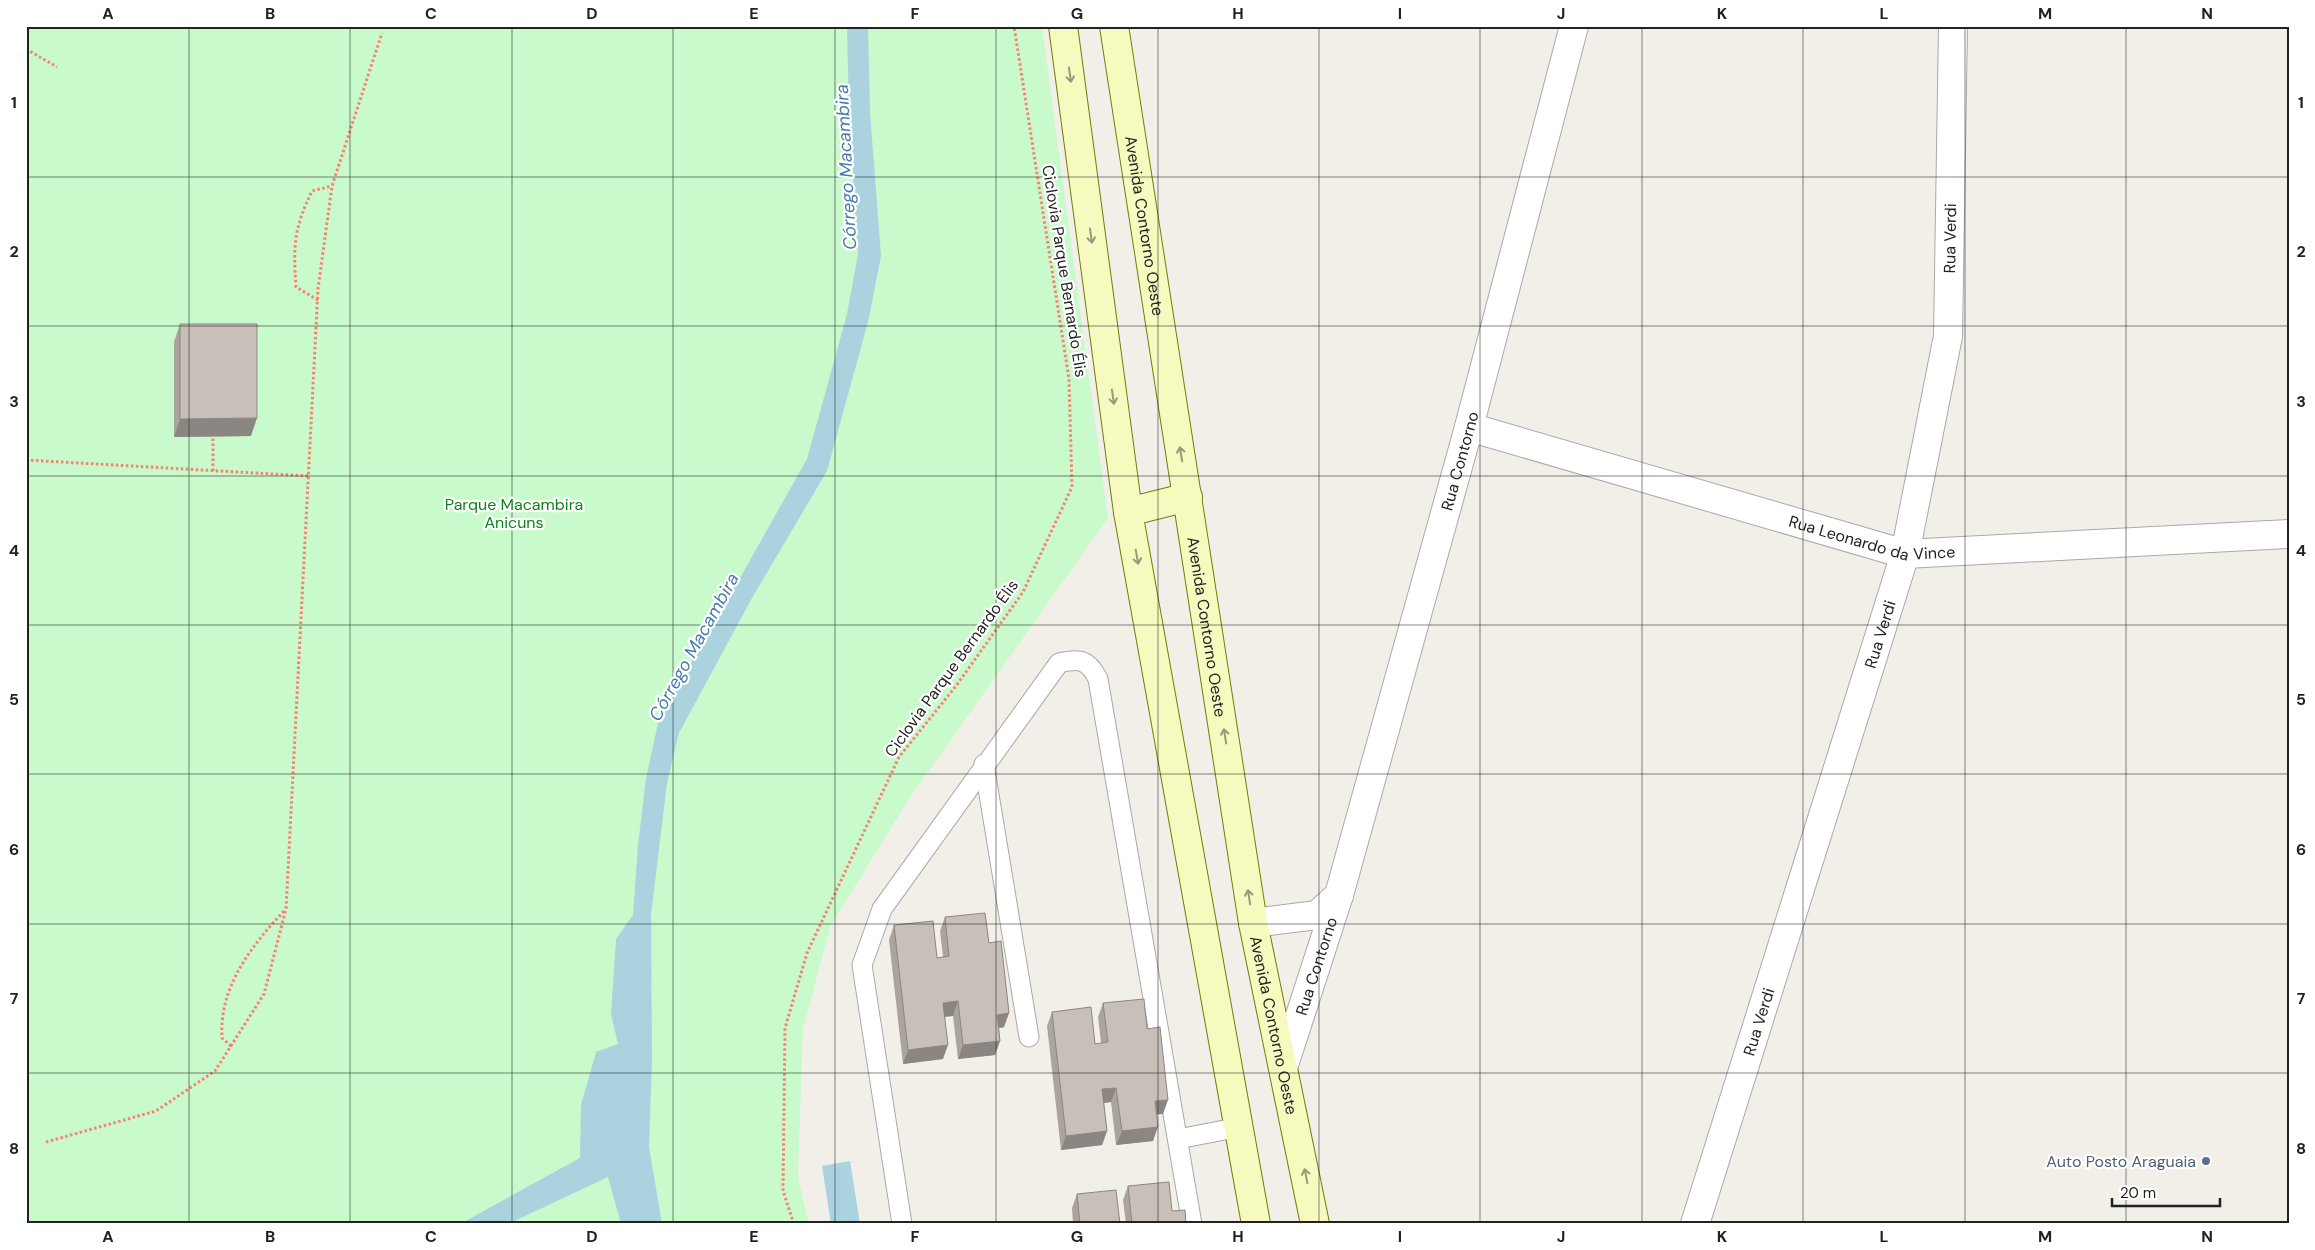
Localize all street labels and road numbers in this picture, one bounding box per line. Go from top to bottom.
street label: Avenida Contorno Oeste [1120,134,1169,317]
street label: Ciclovia Parque Bernardo Élis [1037,163,1092,379]
street label: Rua Verdi [1939,203,1961,274]
street label: Rua Contorno [1436,409,1484,513]
street label: Rua Leonardo da Vince [1786,511,1956,566]
street label: Avenida Contorno Oeste [1182,535,1231,718]
street label: Ciclovia Parque Bernardo Élis [880,575,1023,761]
street label: Rua Verdi [1860,598,1901,671]
street label: Rua Contorno [1291,914,1342,1018]
street label: Avenida Contorno Oeste [1245,934,1302,1116]
street label: Rua Verdi [1738,985,1779,1058]

